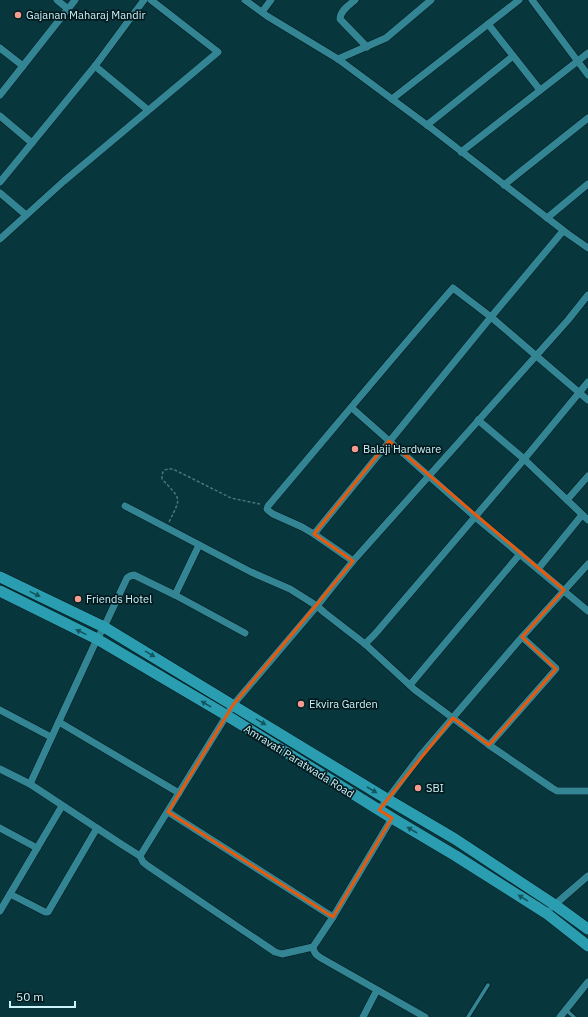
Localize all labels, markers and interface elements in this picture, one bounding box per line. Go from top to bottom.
place label: Gajanan Maharaj Mandir [26,8,145,22]
marker: Gajanan Maharaj Mandir [13,10,23,20]
place label: Balaji Hardware [363,442,441,456]
marker: Balaji Hardware [350,444,360,454]
one-way arrow [29,591,41,597]
place label: Friends Hotel [86,592,152,606]
marker: Friends Hotel [73,594,83,604]
one-way arrow [76,629,87,635]
one-way arrow [144,651,156,658]
place label: Ekvira Garden [309,697,378,711]
marker: Ekvira Garden [296,699,306,709]
one-way arrow [200,700,212,707]
one-way arrow [256,718,266,726]
street label: Amravati Paratwada Road [241,721,357,801]
place label: SBI [426,781,444,795]
marker: SBI [413,783,423,793]
one-way arrow [366,786,378,793]
one-way arrow [406,827,418,834]
one-way arrow [518,894,528,902]
scale bar [10,983,75,1009]
text: 50 m [16,989,44,1004]

